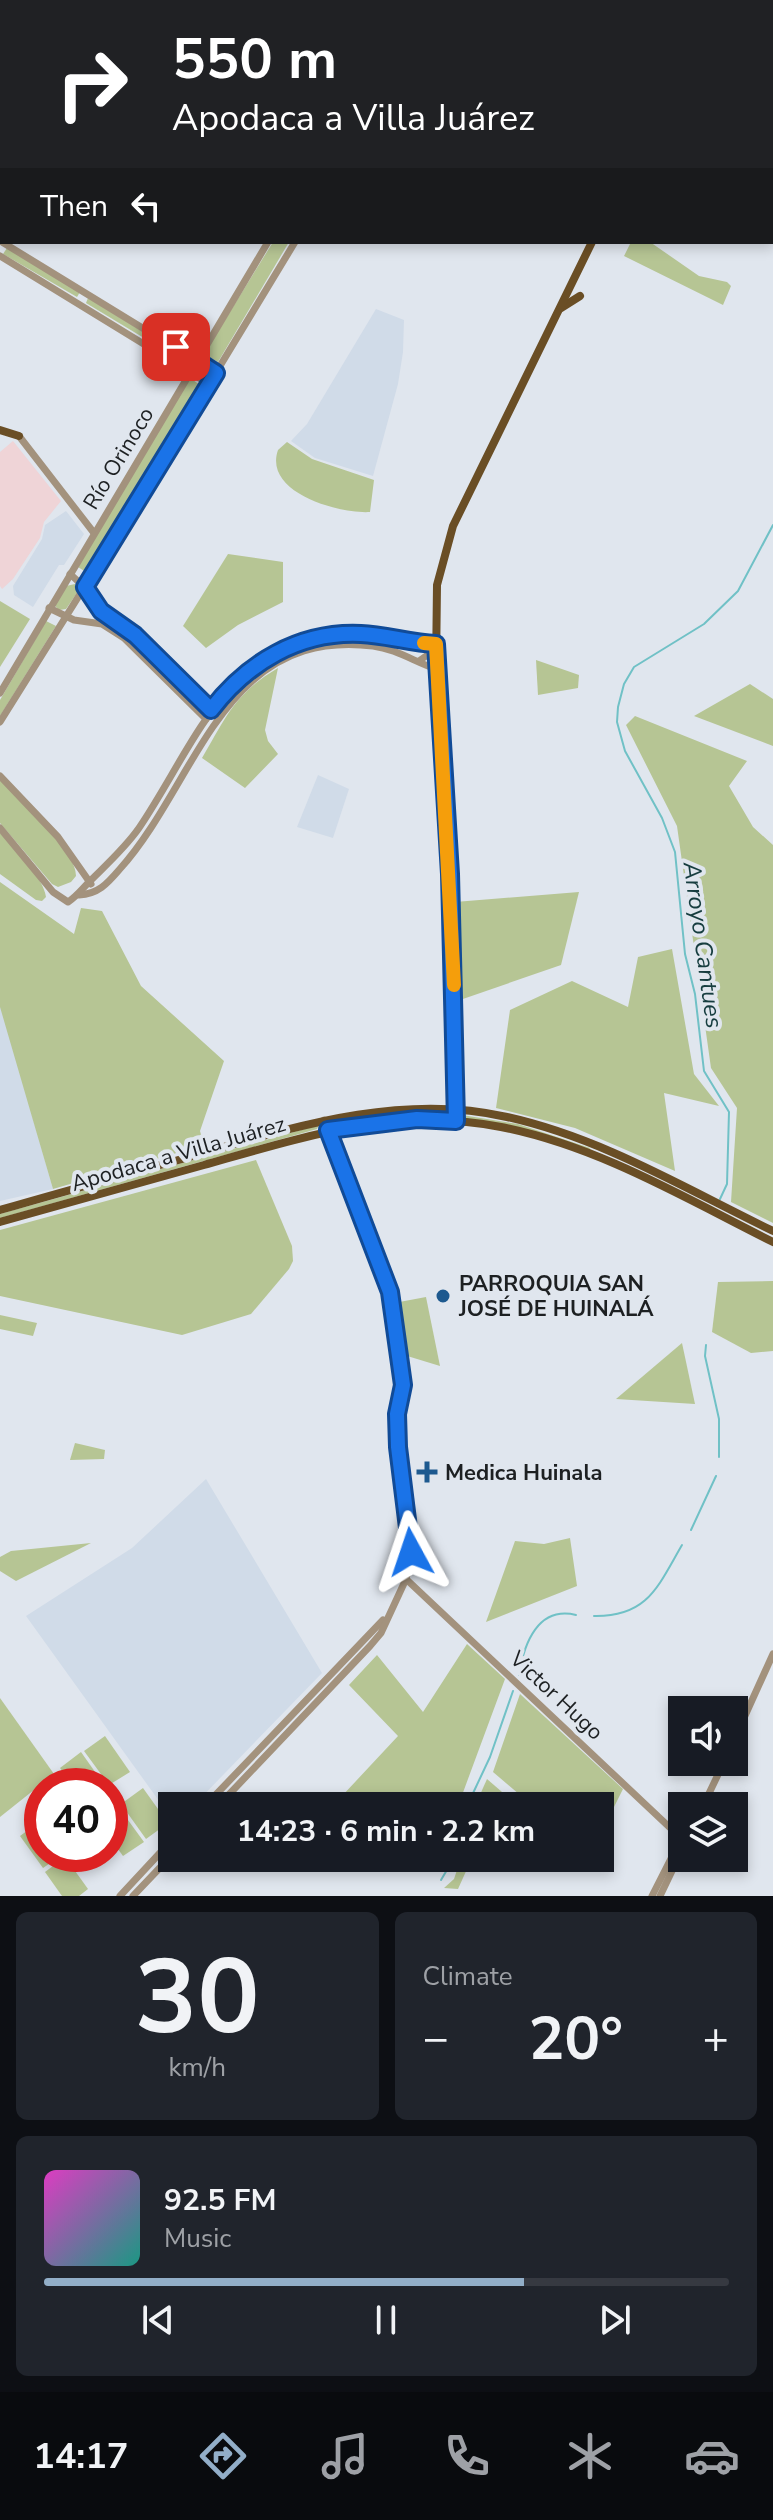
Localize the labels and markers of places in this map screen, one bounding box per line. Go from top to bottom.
pin [142,313,210,381]
place label: PARROQUIA SAN JOSÉ DE HUINALÁ [458,1269,654,1324]
marker: PARROQUIA SAN JOSÉ DE HUINALÁ [434,1287,452,1305]
place label: Medica Huinala [445,1458,602,1488]
marker: Medica Huinala [416,1461,438,1483]

